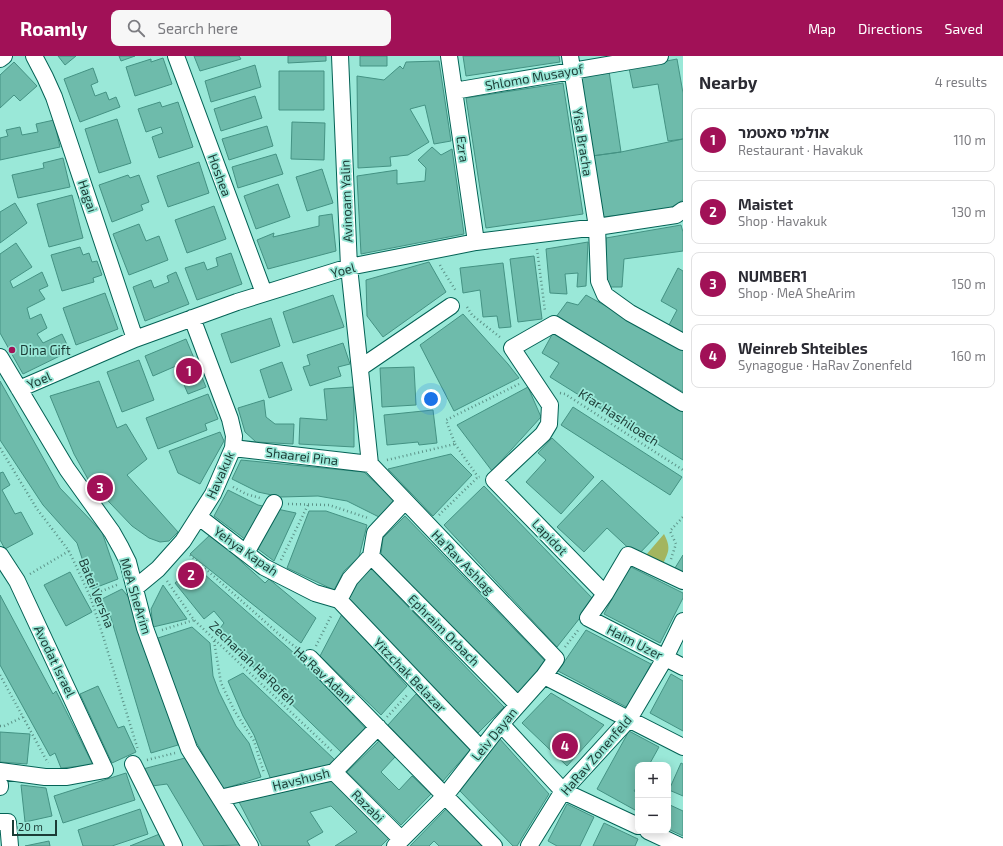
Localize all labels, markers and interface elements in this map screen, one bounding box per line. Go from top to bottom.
search box [111,10,391,46]
text: Roamly [20,17,87,40]
icon: search [125,17,147,39]
text: Search here [157,19,238,37]
text: Map [808,20,836,37]
text: Directions [858,20,923,37]
text: Saved [945,20,983,37]
street label: Shlomo Musayof [484,60,585,94]
text: Nearby [699,72,757,92]
text: 4 results [935,74,987,90]
street label: Yisa Bracha [570,107,596,177]
text: אולמי סאטמר [738,123,829,141]
text: 1 [710,132,716,148]
text: 110 m [954,132,986,148]
street label: Ezra [453,135,473,163]
text: Restaurant · Havakuk [738,142,863,158]
street label: Hoshea [205,151,235,199]
street label: Avinoam Yalin [337,160,355,242]
street label: Hagai [75,178,101,214]
text: Maistet [738,195,793,213]
text: 2 [709,204,717,220]
text: 130 m [951,204,986,220]
text: Shop · Havakuk [738,213,827,229]
street label: Yoel [329,259,357,281]
text: NUMBER1 [738,267,807,285]
text: 3 [709,276,717,292]
text: 150 m [952,276,986,292]
text: Shop · MeA SheArim [738,285,855,301]
text: Weinreb Shteibles [738,339,868,357]
place label: Dina Gift [20,342,71,358]
marker: Dina Gift [7,345,17,355]
text: 4 [709,348,717,364]
text: 160 m [951,348,986,364]
pin: 1 [176,356,202,386]
text: Synagogue · HaRav Zonenfeld [738,357,912,373]
street label: Yoel [24,368,54,392]
street label: Kfar Hashiloach [576,385,662,449]
your location [421,389,441,409]
street label: Shaarei Pina [265,444,339,468]
street label: Havakuk [202,448,238,501]
pin: 3 [87,473,113,503]
street label: Lapidot [529,515,571,559]
street label: Yehya Kapah [211,523,281,579]
street label: Ha'Rav Ashlag [428,526,498,598]
street label: Batei Versha [76,556,118,630]
street label: MeA SheArim [117,556,155,636]
pin: 2 [178,560,204,590]
street label: Ephraim Orbach [405,591,483,669]
street label: Zechariah Ha'Rofeh [206,617,300,709]
street label: Haim Uzer [604,621,666,663]
street label: Avodat Israel [31,623,79,700]
street label: Yitzchak Belazar [370,634,450,716]
street label: Ha'Rav Adani [291,643,357,707]
street label: Leiv Dayan [468,704,520,764]
street label: HaRav Zonenfeld [557,712,635,798]
pin: 4 [552,731,578,761]
map controls [635,762,671,834]
button: + [635,762,671,798]
street label: Havshush [271,764,331,794]
street label: Razabi [348,786,388,826]
button: − [635,798,671,834]
scale bar [12,818,57,837]
text: 20 m [18,820,43,833]

